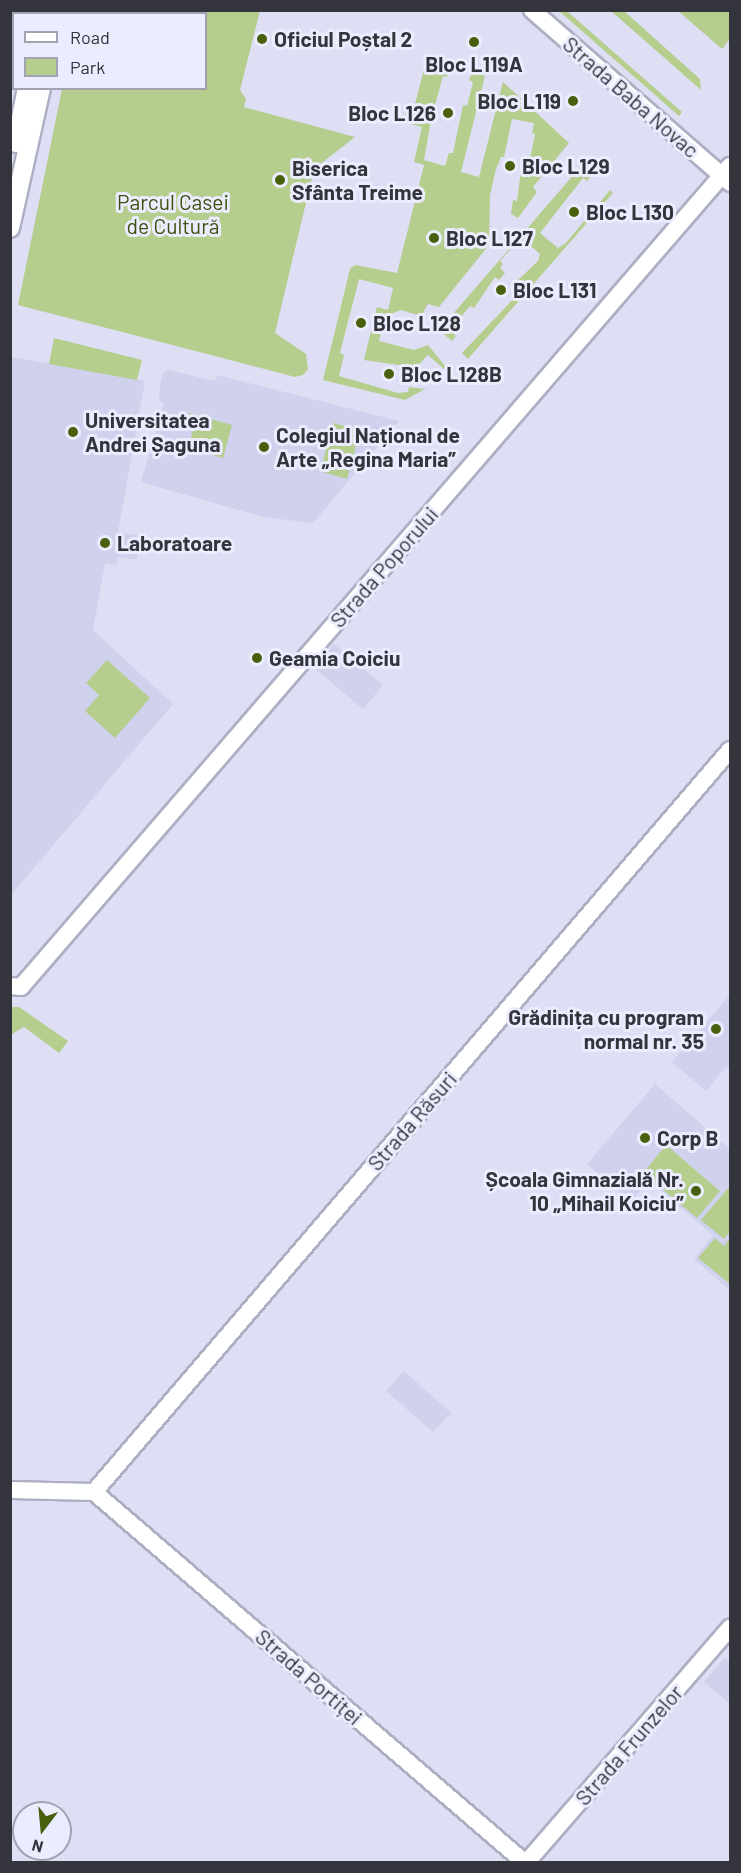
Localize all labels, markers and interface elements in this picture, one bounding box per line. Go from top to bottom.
legend [12,12,207,90]
text: Road [70,26,110,48]
place label: Oficiul Poștal 2 [274,26,412,52]
street label: Strada Baba Novac [558,31,704,163]
marker: Oficiul Poștal 2 [255,32,269,46]
marker: Bloc L119A [467,35,481,49]
place label: Bloc L119A [425,51,523,77]
text: Park [70,56,105,78]
place label: Bloc L119 [478,88,561,114]
marker: Bloc L119 [566,94,580,108]
place label: Bloc L126 [348,100,436,126]
marker: Bloc L126 [441,106,455,120]
place label: Bloc L129 [522,153,610,179]
place label: Biserica Sfânta Treime [292,155,423,205]
marker: Bloc L129 [503,159,517,173]
marker: Biserica Sfânta Treime [273,173,287,187]
park label: Parcul Casei de Cultură [117,189,229,239]
place label: Bloc L130 [586,199,674,225]
marker: Bloc L130 [567,205,581,219]
place label: Bloc L127 [446,225,533,251]
marker: Bloc L127 [427,231,441,245]
place label: Bloc L131 [513,277,596,303]
marker: Bloc L131 [494,283,508,297]
place label: Bloc L128 [373,310,461,336]
marker: Bloc L128 [354,316,368,330]
place label: Bloc L128B [401,361,502,387]
marker: Bloc L128B [382,367,396,381]
place label: Universitatea Andrei Șaguna [85,407,220,457]
place label: Colegiul Național de Arte „Regina Maria” [276,422,460,472]
marker: Universitatea Andrei Șaguna [66,425,80,439]
marker: Colegiul Național de Arte „Regina Maria” [257,440,271,454]
street label: Strada Poporului [325,502,443,632]
place label: Laboratoare [117,530,232,556]
marker: Laboratoare [98,536,112,550]
place label: Geamia Coiciu [269,645,400,671]
marker: Geamia Coiciu [250,651,264,665]
place label: Grădinița cu program normal nr. 35 [508,1004,704,1054]
marker: Grădinița cu program normal nr. 35 [709,1022,723,1036]
street label: Strada Răsuri [362,1066,462,1176]
place label: Corp B [657,1125,719,1151]
marker: Corp B [638,1131,652,1145]
place label: Școala Gimnazială Nr. 10 „Mihail Koiciu” [485,1166,684,1216]
marker: Școala Gimnazială Nr. 10 „Mihail Koiciu” [689,1184,703,1198]
street label: Strada Portiței [251,1624,367,1730]
street label: Strada Frunzelor [570,1680,688,1810]
north arrow [12,1801,72,1861]
text: N [30,1836,45,1857]

